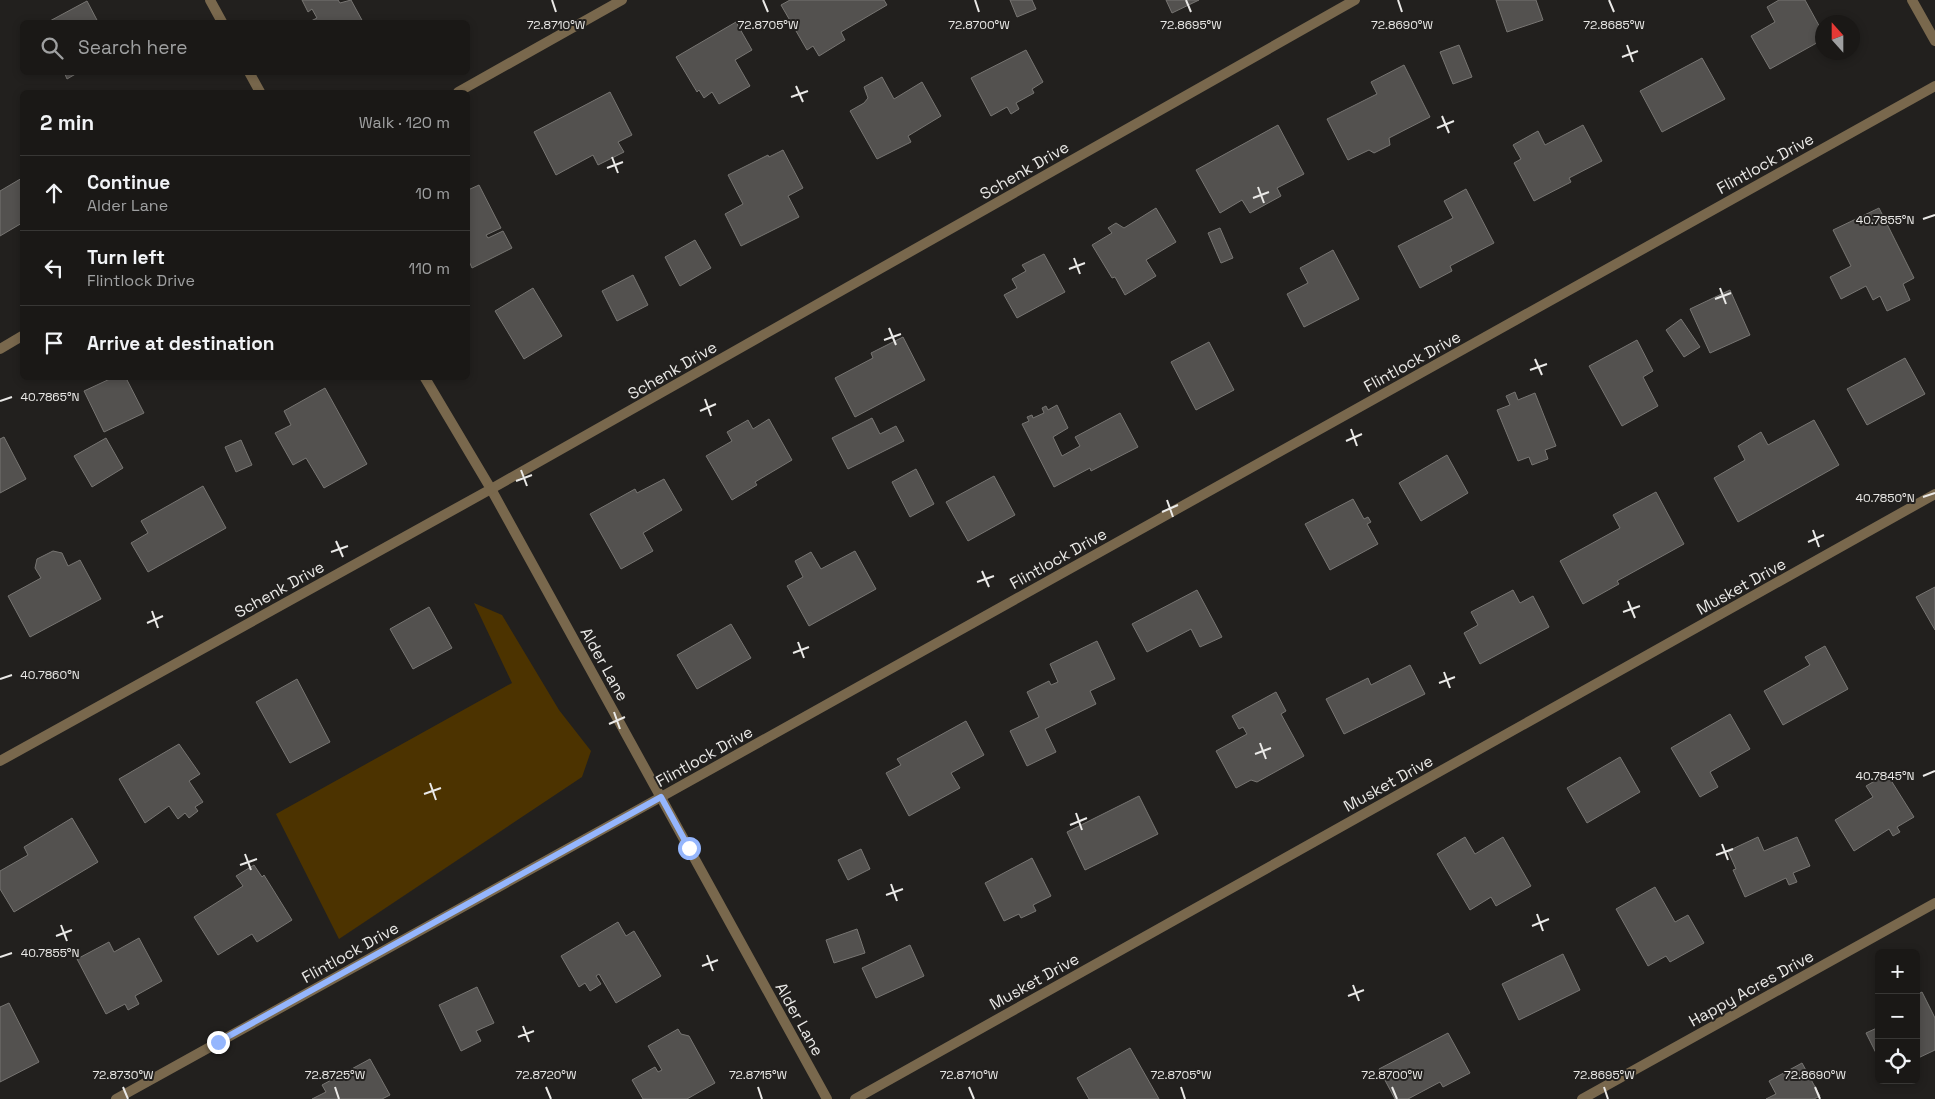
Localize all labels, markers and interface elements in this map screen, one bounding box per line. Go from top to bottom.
north arrow [1815,15,1860,60]
text: 72.8710°W [527,17,586,33]
text: 72.8705°W [738,17,799,33]
text: 72.8700°W [948,17,1010,33]
text: 72.8695°W [1160,17,1222,33]
text: 72.8690°W [1371,17,1433,33]
text: 72.8685°W [1583,17,1645,33]
search box [20,20,470,75]
icon: search [38,34,66,62]
text: Search here [78,35,188,60]
text: 2 min [40,109,94,136]
text: Walk · 120 m [359,112,450,133]
street label: Flintlock Drive [1713,128,1818,199]
street label: Schenk Drive [976,136,1073,204]
text: Continue [87,170,170,195]
icon: ahead [40,179,68,207]
text: 10 m [415,183,450,204]
text: Alder Lane [87,195,168,216]
text: 40.7855°N [1856,212,1914,228]
text: Turn left [87,245,165,270]
icon: left [40,254,68,282]
text: 110 m [408,258,450,279]
text: Flintlock Drive [87,270,195,291]
street label: Flintlock Drive [1360,326,1465,397]
icon: arrive [40,329,68,357]
text: Arrive at destination [87,331,275,356]
street label: Schenk Drive [624,336,721,404]
text: 40.7865°N [21,389,79,405]
text: 40.7850°N [1855,490,1915,506]
street label: Flintlock Drive [1006,523,1111,594]
street label: Musket Drive [1693,553,1790,620]
street label: Schenk Drive [231,556,328,623]
street label: Alder Lane [576,624,633,705]
text: 40.7860°N [20,667,80,683]
street label: Flintlock Drive [652,721,757,792]
street label: Musket Drive [1340,750,1437,817]
text: 40.7845°N [1855,768,1915,784]
route start [678,837,701,860]
street label: Flintlock Drive [298,917,403,988]
text: 40.7855°N [21,945,79,961]
street label: Happy Acres Drive [1685,945,1817,1031]
street label: Musket Drive [986,948,1083,1015]
map controls [1875,949,1920,1084]
button: + [1875,949,1920,994]
street label: Alder Lane [771,979,828,1060]
button: − [1875,994,1920,1039]
route end [207,1031,230,1054]
button: locate [1875,1039,1920,1084]
text: 72.8730°W [92,1067,154,1083]
text: 72.8725°W [305,1067,366,1083]
text: 72.8720°W [516,1067,577,1083]
text: 72.8715°W [729,1067,788,1083]
text: 72.8710°W [940,1067,999,1083]
text: 72.8705°W [1151,1067,1212,1083]
text: 72.8700°W [1361,1067,1423,1083]
text: 72.8695°W [1573,1067,1635,1083]
text: 72.8690°W [1784,1067,1846,1083]

